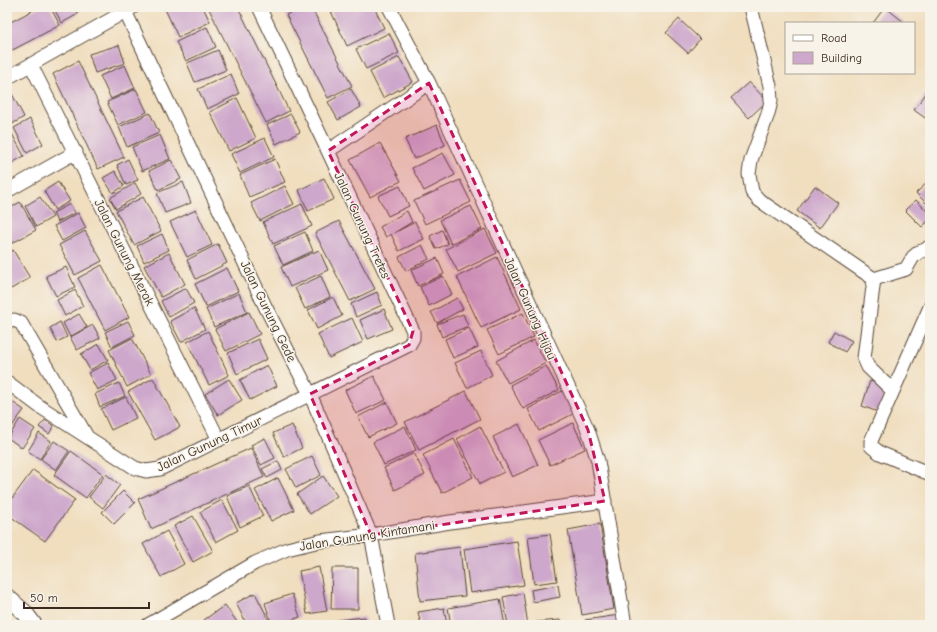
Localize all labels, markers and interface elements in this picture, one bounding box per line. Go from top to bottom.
legend [785,22,915,74]
text: Road [821,31,847,45]
text: Building [821,51,862,65]
street label: Jalan Gunung Tretes [331,170,394,281]
street label: Jalan Gunung Merak [91,197,158,309]
street label: Jalan Gunung Hijau [501,255,560,362]
street label: Jalan Gunung Gede [237,258,300,365]
street label: Jalan Gunung Timur [154,412,265,474]
street label: Jalan Gunung Kintamani [298,517,436,554]
scale bar [24,584,149,610]
text: 50 m [30,591,58,605]

